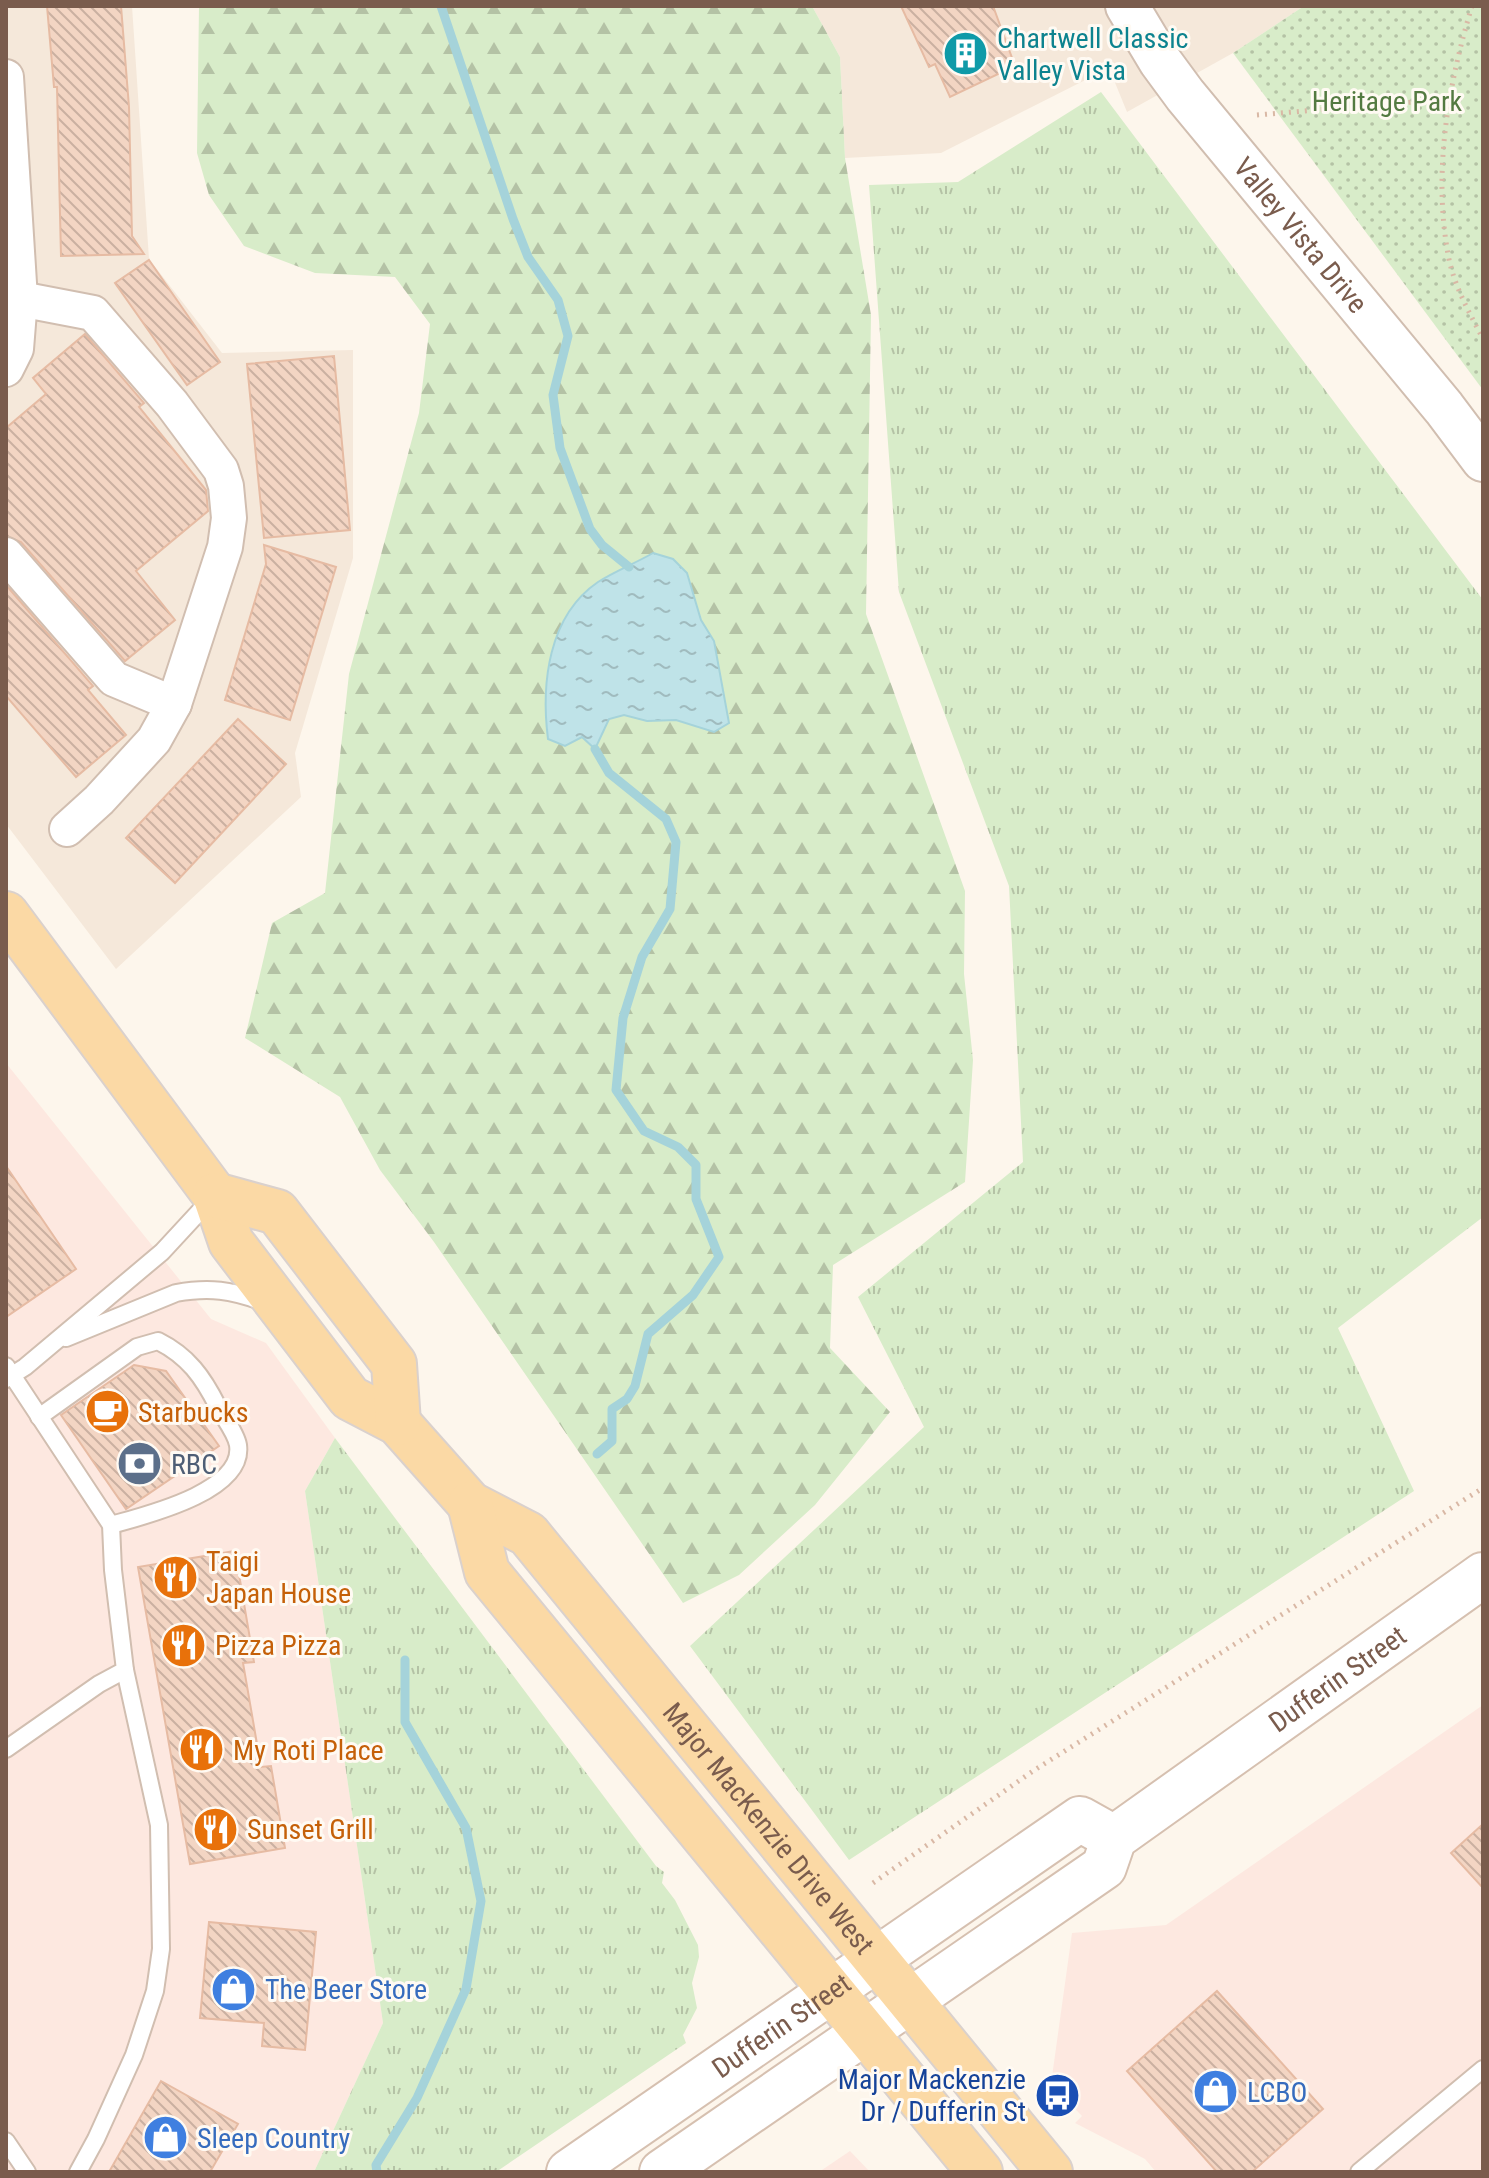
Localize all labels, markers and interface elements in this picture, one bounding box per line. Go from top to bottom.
place label: Chartwell Classic Valley Vista [997,22,1189,87]
building icon: Chartwell Classic Valley Vista [942,30,990,78]
park label: Heritage Park [1312,85,1463,118]
street label: Valley Vista Drive [1227,151,1374,320]
cafe icon: Starbucks [83,1388,131,1436]
place label: Starbucks [138,1396,248,1429]
bank icon: RBC [116,1440,164,1488]
place label: RBC [171,1448,217,1481]
place label: Taigi Japan House [206,1545,351,1610]
restaurant icon: Taigi Japan House [151,1553,199,1601]
street label: Dufferin Street [1263,1619,1413,1739]
restaurant icon: Pizza Pizza [160,1621,208,1669]
place label: Pizza Pizza [215,1629,341,1662]
street label: Major MacKenzie Drive West [656,1696,881,1961]
restaurant icon: My Roti Place [178,1726,226,1774]
place label: My Roti Place [233,1734,384,1767]
restaurant icon: Sunset Grill [192,1805,240,1853]
place label: Sunset Grill [247,1813,374,1846]
shop icon: The Beer Store [210,1965,258,2013]
street label: Dufferin Street [706,1967,857,2085]
place label: The Beer Store [265,1973,427,2006]
place label: Major Mackenzie Dr / Dufferin St [838,2063,1026,2128]
shop icon: LCBO [1192,2068,1240,2116]
bus stop icon: Major Mackenzie Dr / Dufferin St [1033,2071,1081,2119]
place label: LCBO [1247,2076,1307,2109]
shop icon: Sleep Country [142,2114,190,2162]
place label: Sleep Country [197,2122,351,2155]

